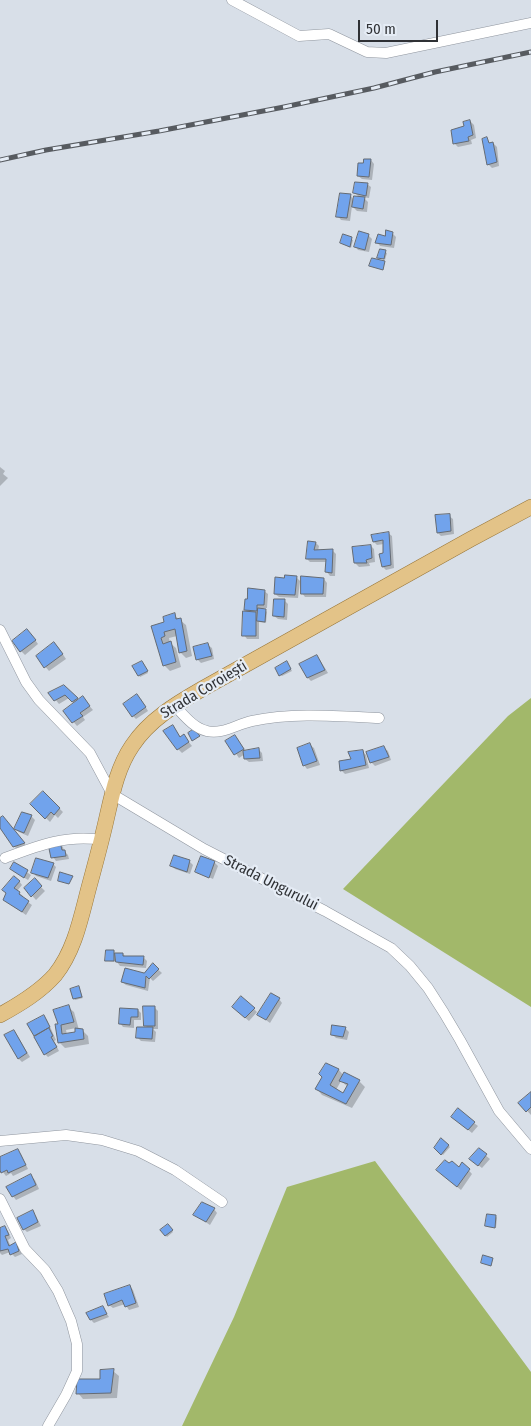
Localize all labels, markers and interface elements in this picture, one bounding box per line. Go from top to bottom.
scale bar [361,10,441,42]
text: 50 m [366,20,396,38]
street label: Strada Coroiești [158,657,250,723]
street label: Strada Ungurului [221,851,321,915]

